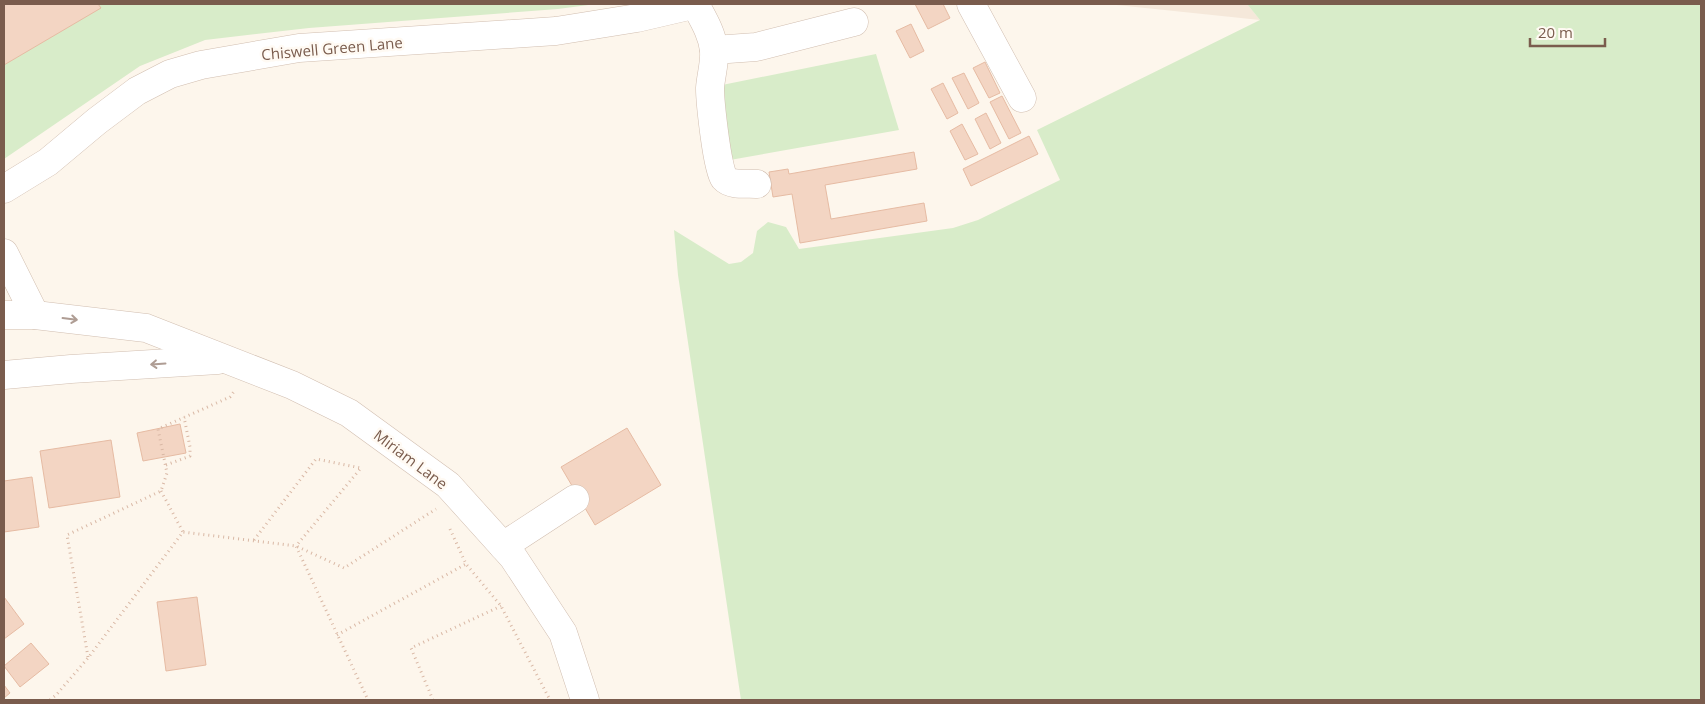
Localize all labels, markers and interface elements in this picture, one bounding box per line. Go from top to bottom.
scale bar [1530,15,1605,47]
text: 20 m [1538,22,1573,42]
street label: Chiswell Green Lane [260,32,404,64]
one-way arrow [61,314,77,324]
one-way arrow [151,359,167,368]
street label: Miriam Lane [370,425,452,493]

